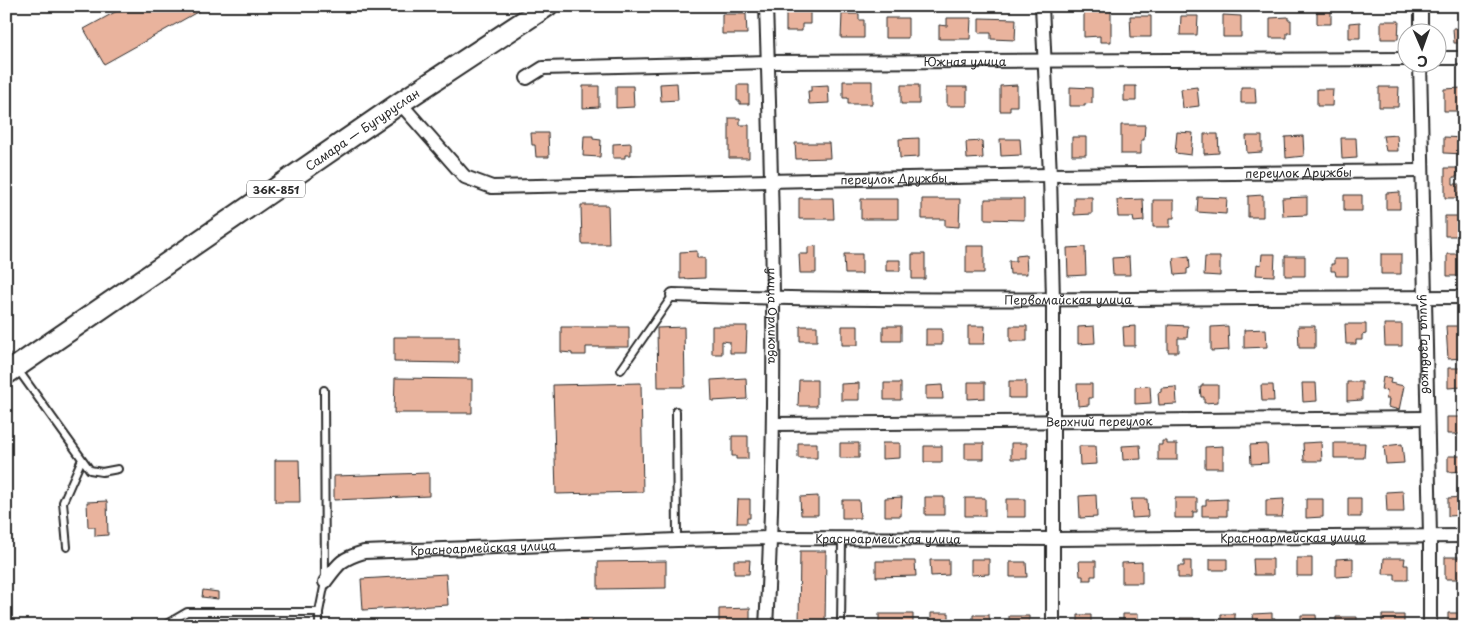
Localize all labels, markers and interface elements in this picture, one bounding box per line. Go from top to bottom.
north arrow [1398,22,1448,72]
text: С [1417,51,1428,72]
street label: Южная улица [924,52,1007,70]
street label: Самара — Бугуруслан [301,84,423,175]
street label: переулок Дружбы [1245,163,1352,182]
street label: переулок Дружбы [840,168,947,189]
road number: 36К-851 [247,180,305,198]
street label: улица Орликова [764,268,782,365]
street label: Первомайская улица [1004,290,1132,309]
street label: улица Газовиков [1416,294,1436,394]
street label: Верхний переулок [1045,412,1154,430]
street label: Красноармейская улица [1220,528,1366,547]
street label: Красноармейская улица [815,529,961,548]
street label: Красноармейская улица [410,536,557,559]

